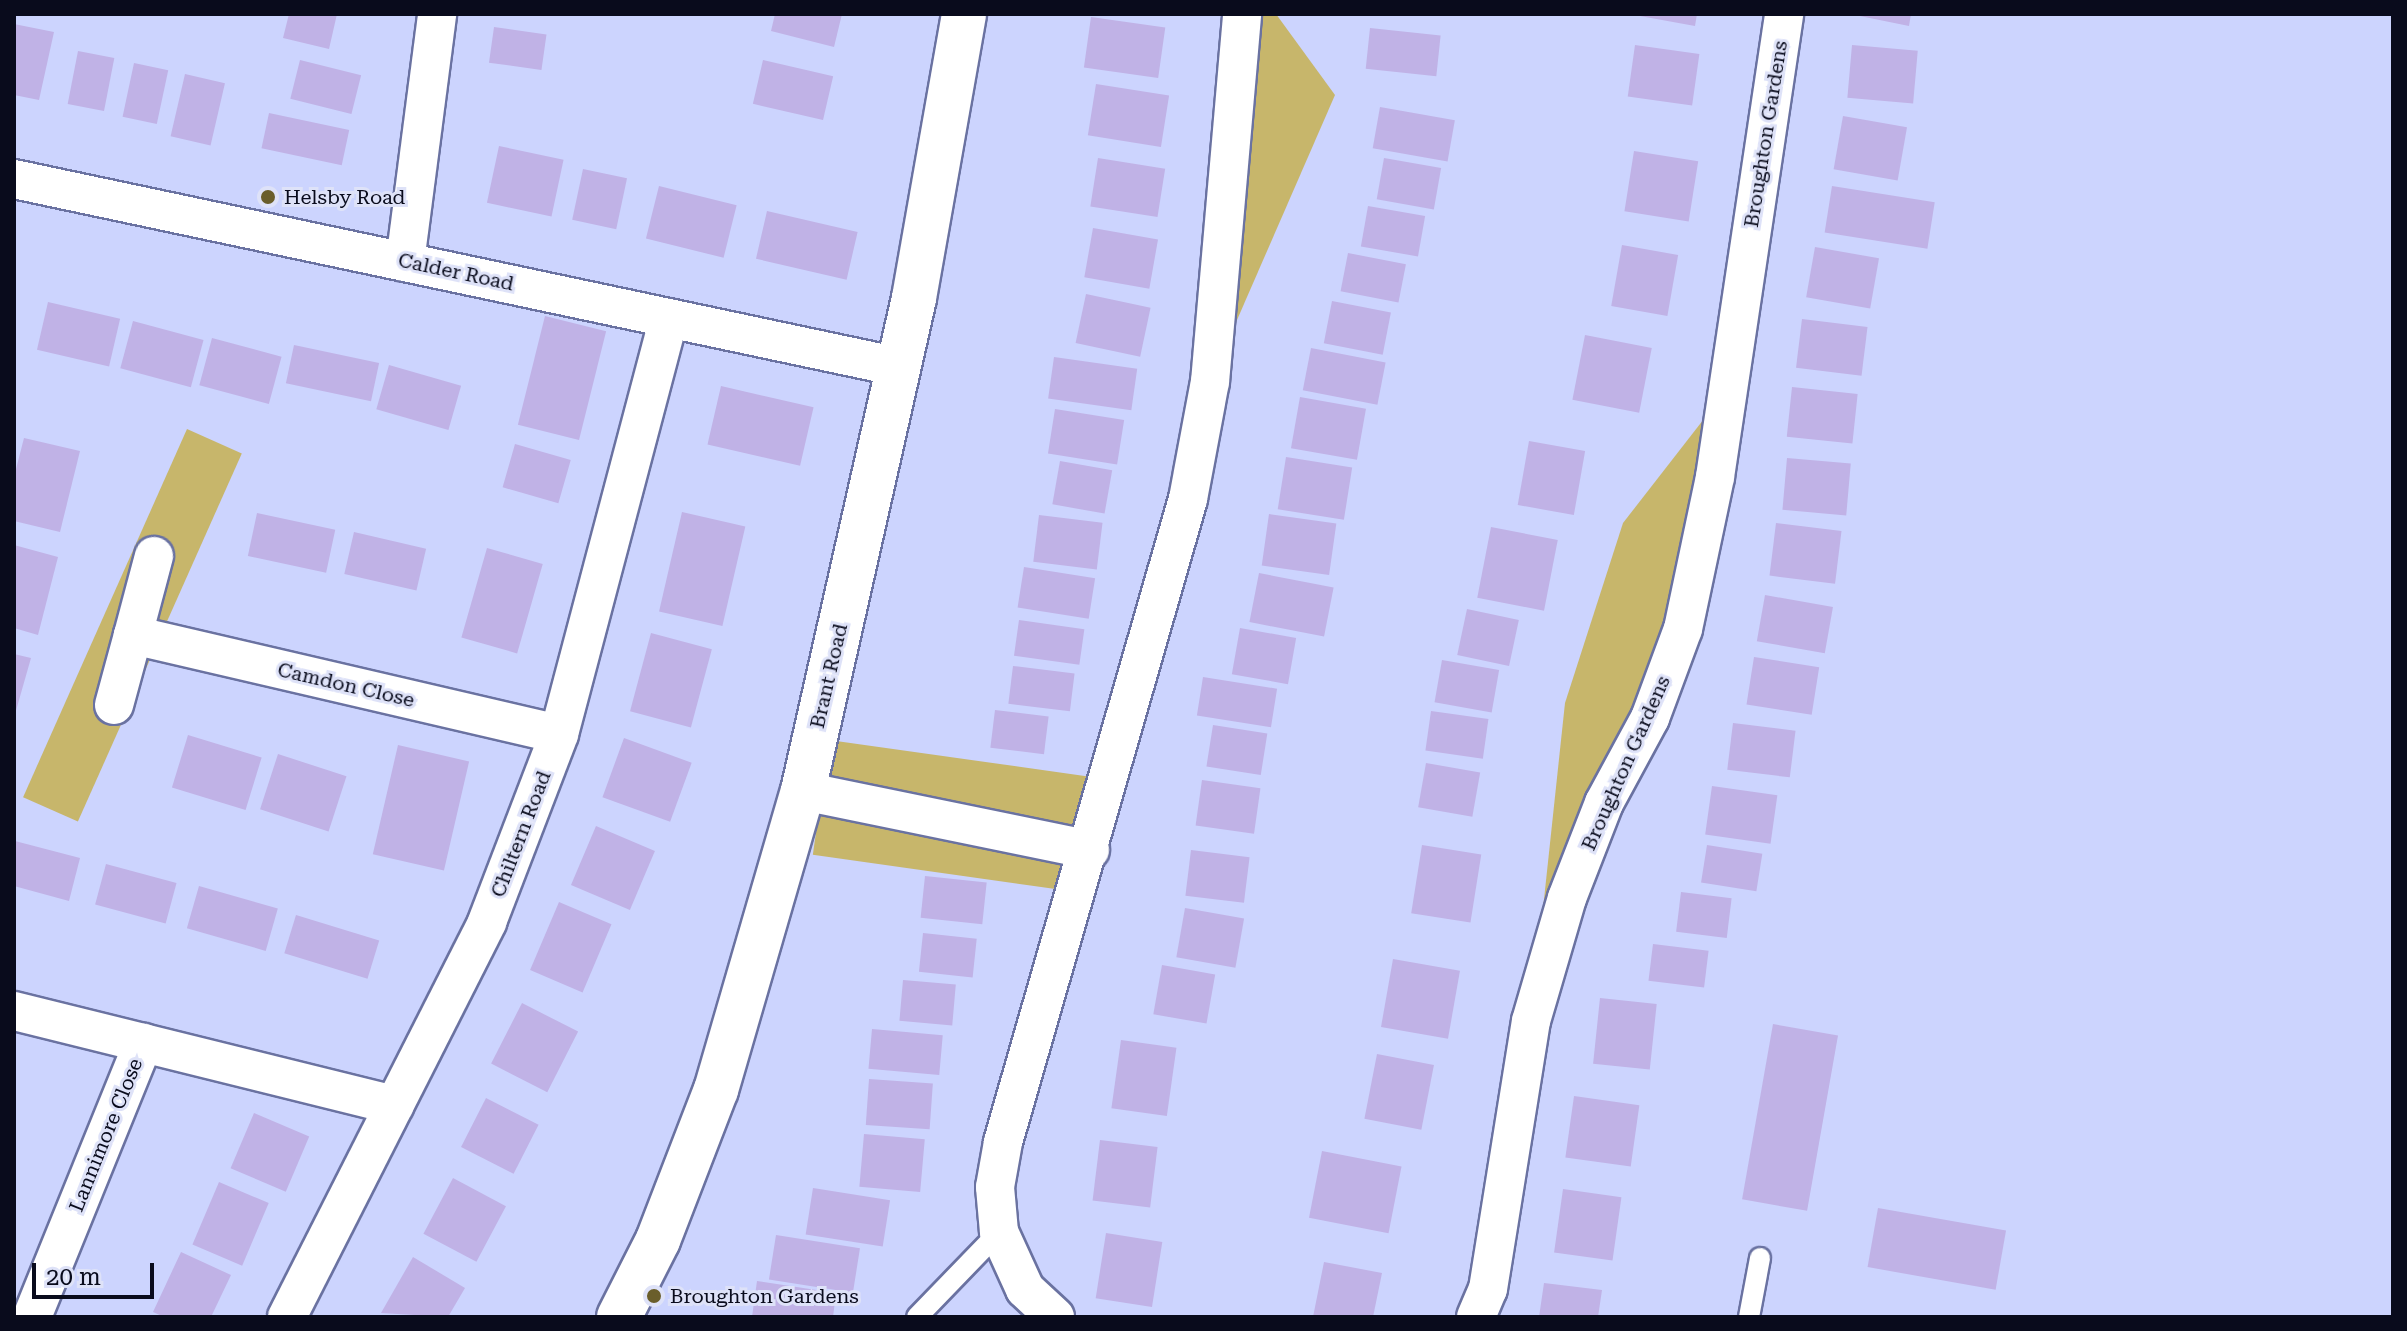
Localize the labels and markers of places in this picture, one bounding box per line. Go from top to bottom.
place label: Helsby Road [284,185,405,209]
marker: Helsby Road [259,188,277,206]
place label: Broughton Gardens [670,1284,859,1308]
marker: Broughton Gardens [645,1287,663,1305]

